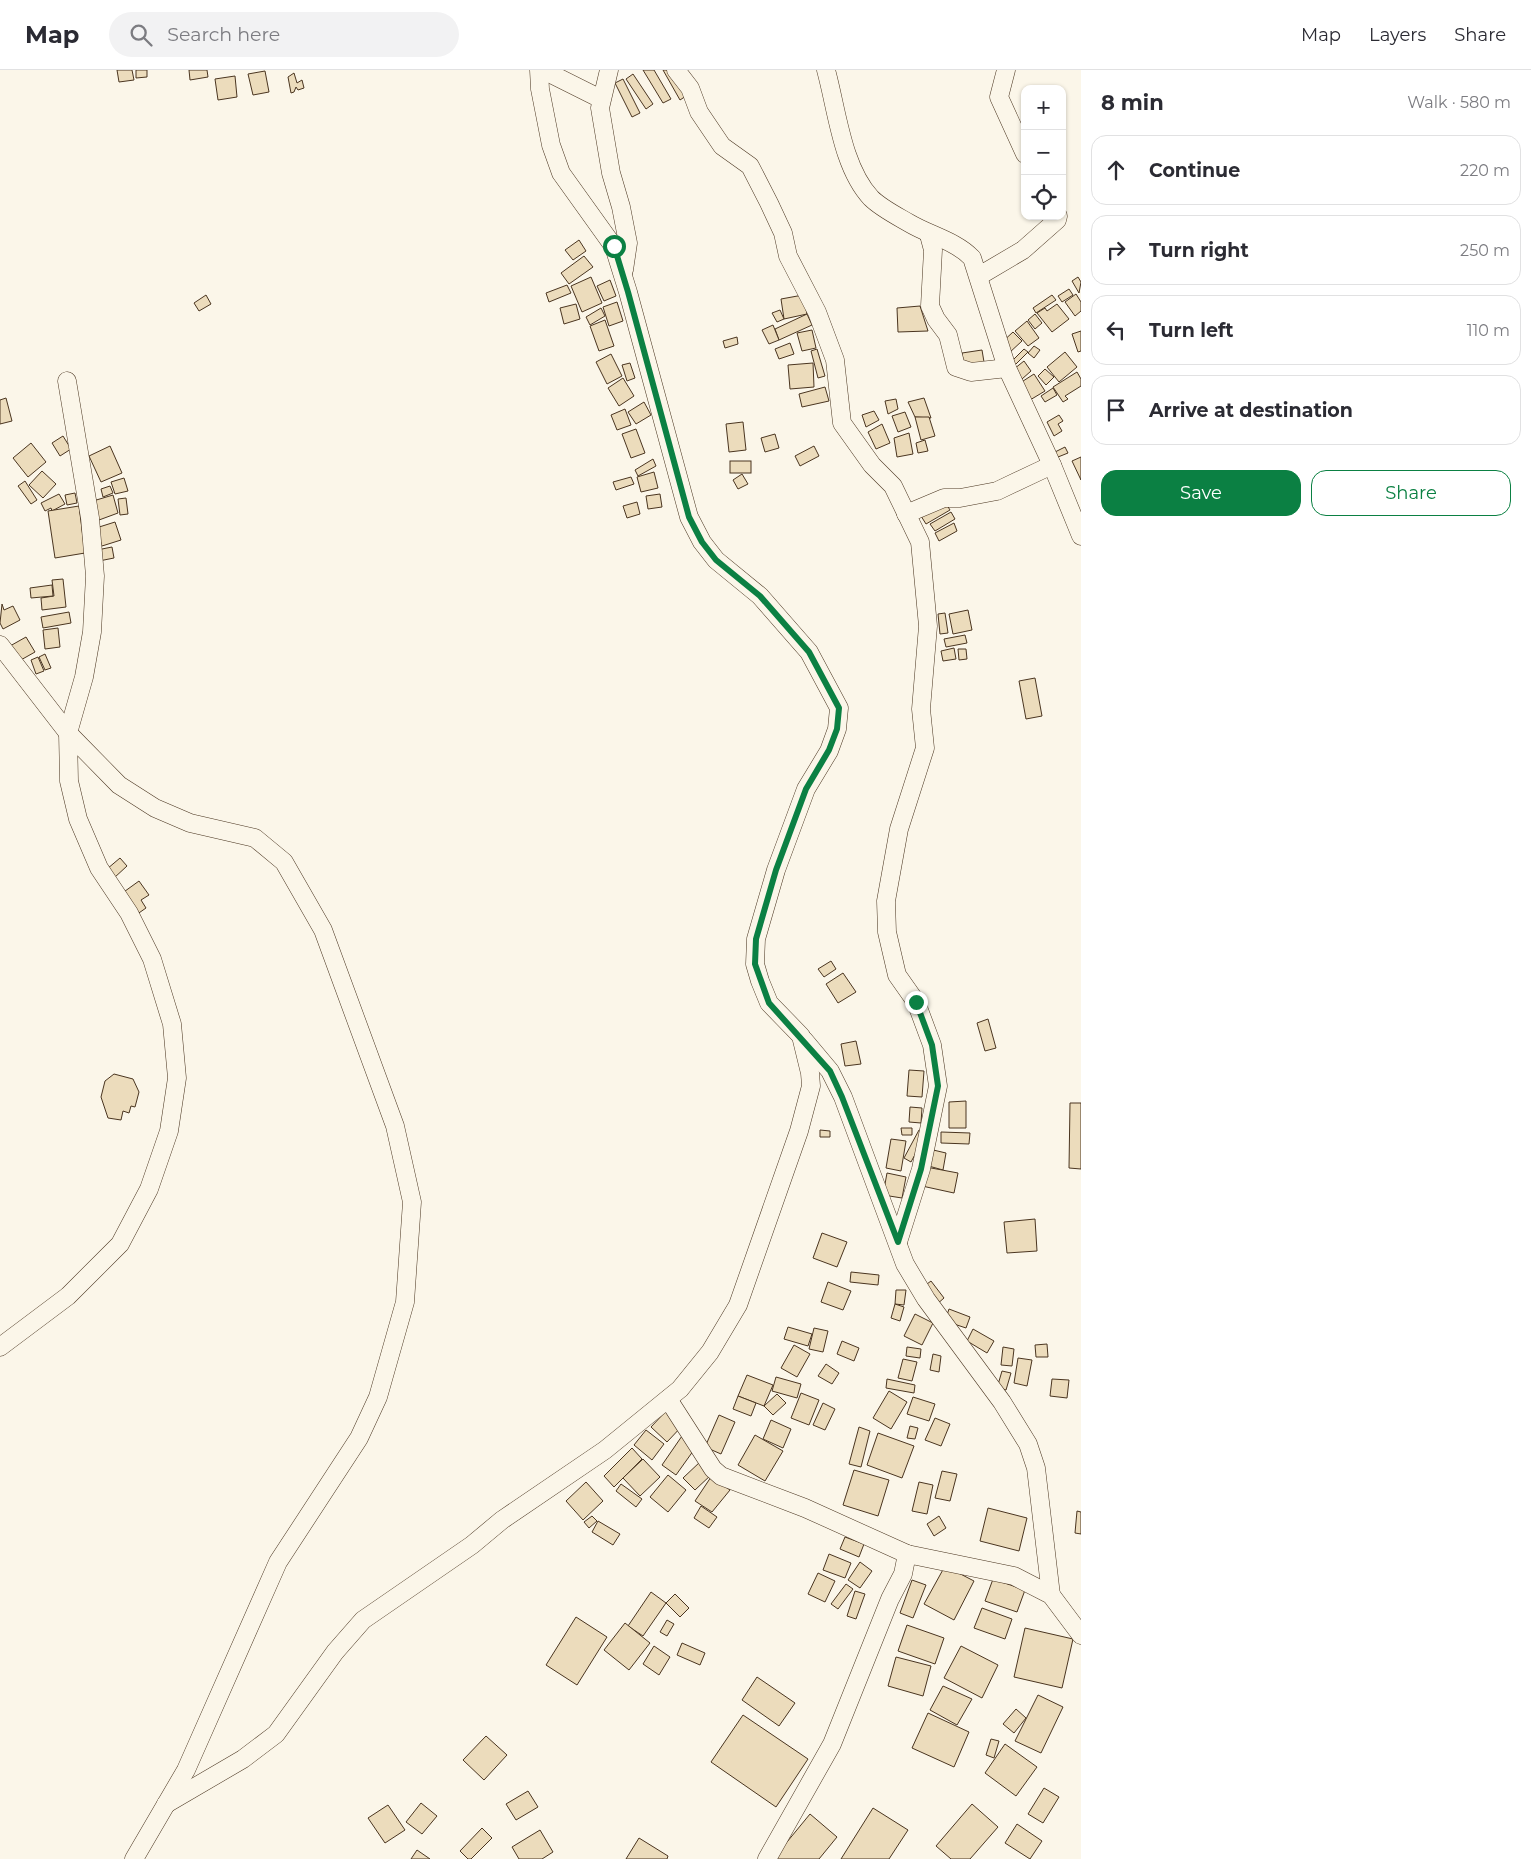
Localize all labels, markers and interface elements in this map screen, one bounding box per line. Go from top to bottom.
search box [109,12,459,57]
text: Map [25,20,79,49]
icon: search [127,21,155,49]
text: Search here [167,23,280,46]
text: Map [1301,24,1341,46]
text: Layers [1369,24,1426,46]
text: Share [1454,24,1506,46]
map controls [1021,85,1066,220]
button: + [1021,85,1066,130]
text: 8 min [1101,90,1164,115]
text: Walk · 580 m [1407,93,1511,112]
button: − [1021,130,1066,175]
icon: ahead [1102,156,1130,184]
text: Continue [1149,159,1240,182]
text: 220 m [1460,161,1510,180]
button: locate [1021,175,1066,220]
route start [603,235,626,258]
icon: right [1102,236,1130,264]
text: Turn right [1149,239,1249,262]
text: 250 m [1460,241,1510,260]
icon: left [1102,316,1130,344]
text: Turn left [1149,319,1234,342]
text: 110 m [1467,321,1510,340]
icon: arrive [1102,396,1130,424]
text: Arrive at destination [1149,399,1353,422]
button: Save [1101,470,1301,516]
button: Share [1311,470,1511,516]
route end [905,991,928,1014]

